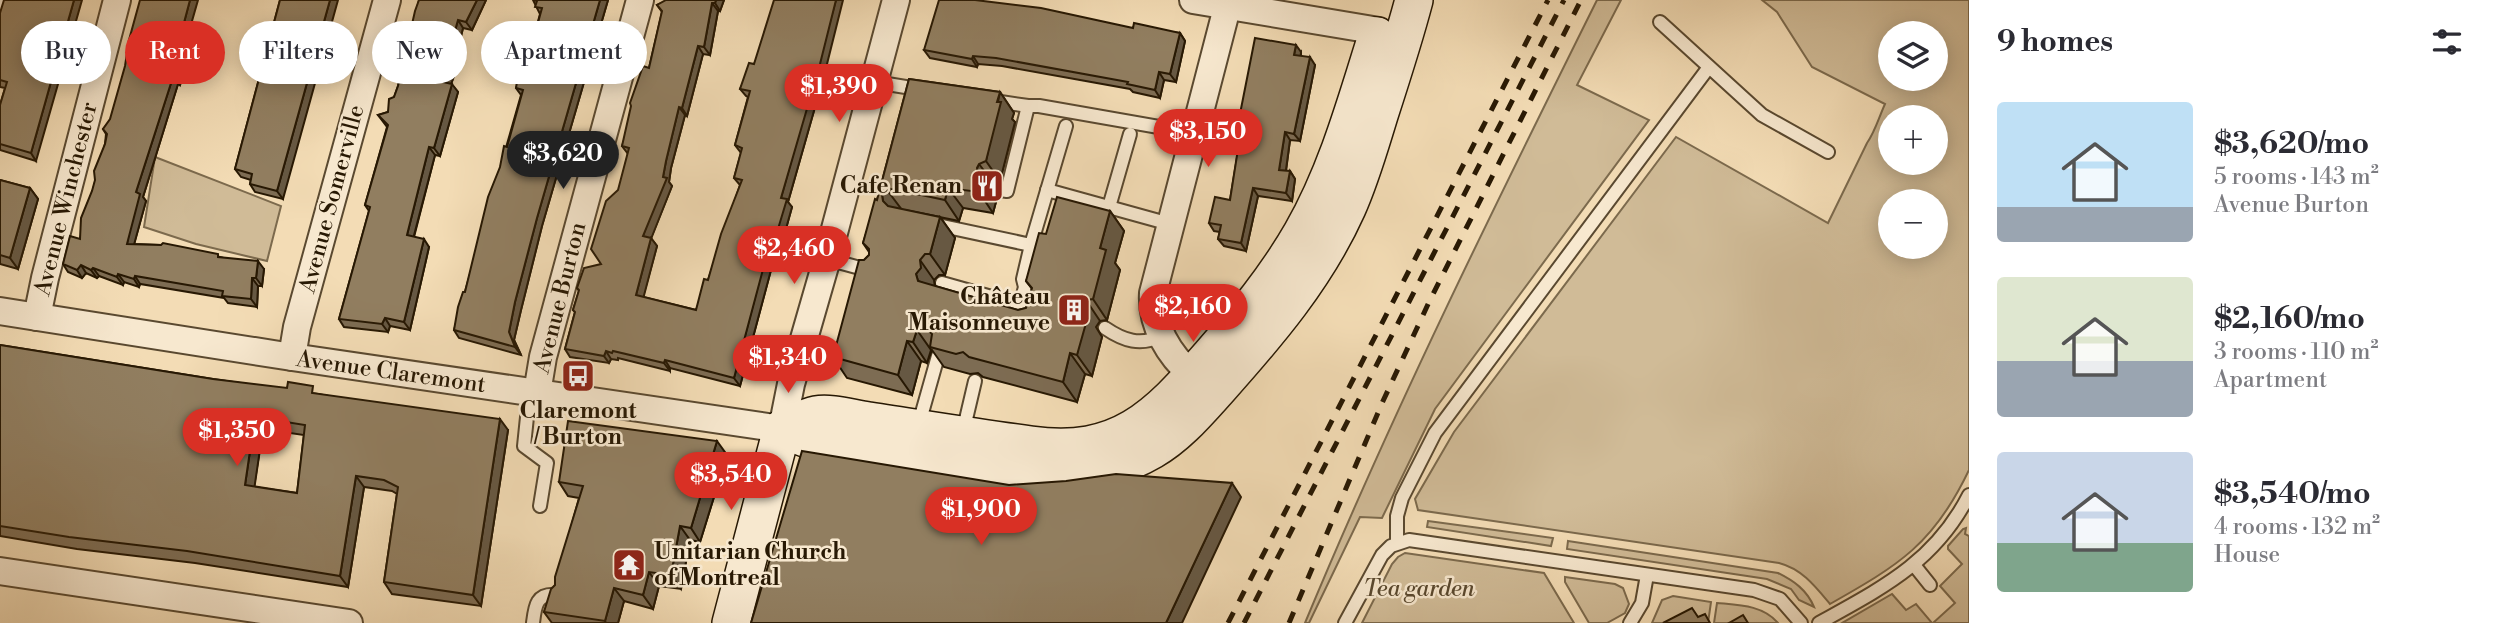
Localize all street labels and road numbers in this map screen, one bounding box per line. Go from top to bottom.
street label: Avenue Winchester [28,99,104,300]
street label: Avenue Somerville [293,102,371,297]
street label: Avenue Burton [527,219,592,378]
street label: Avenue Claremont [293,345,488,399]

